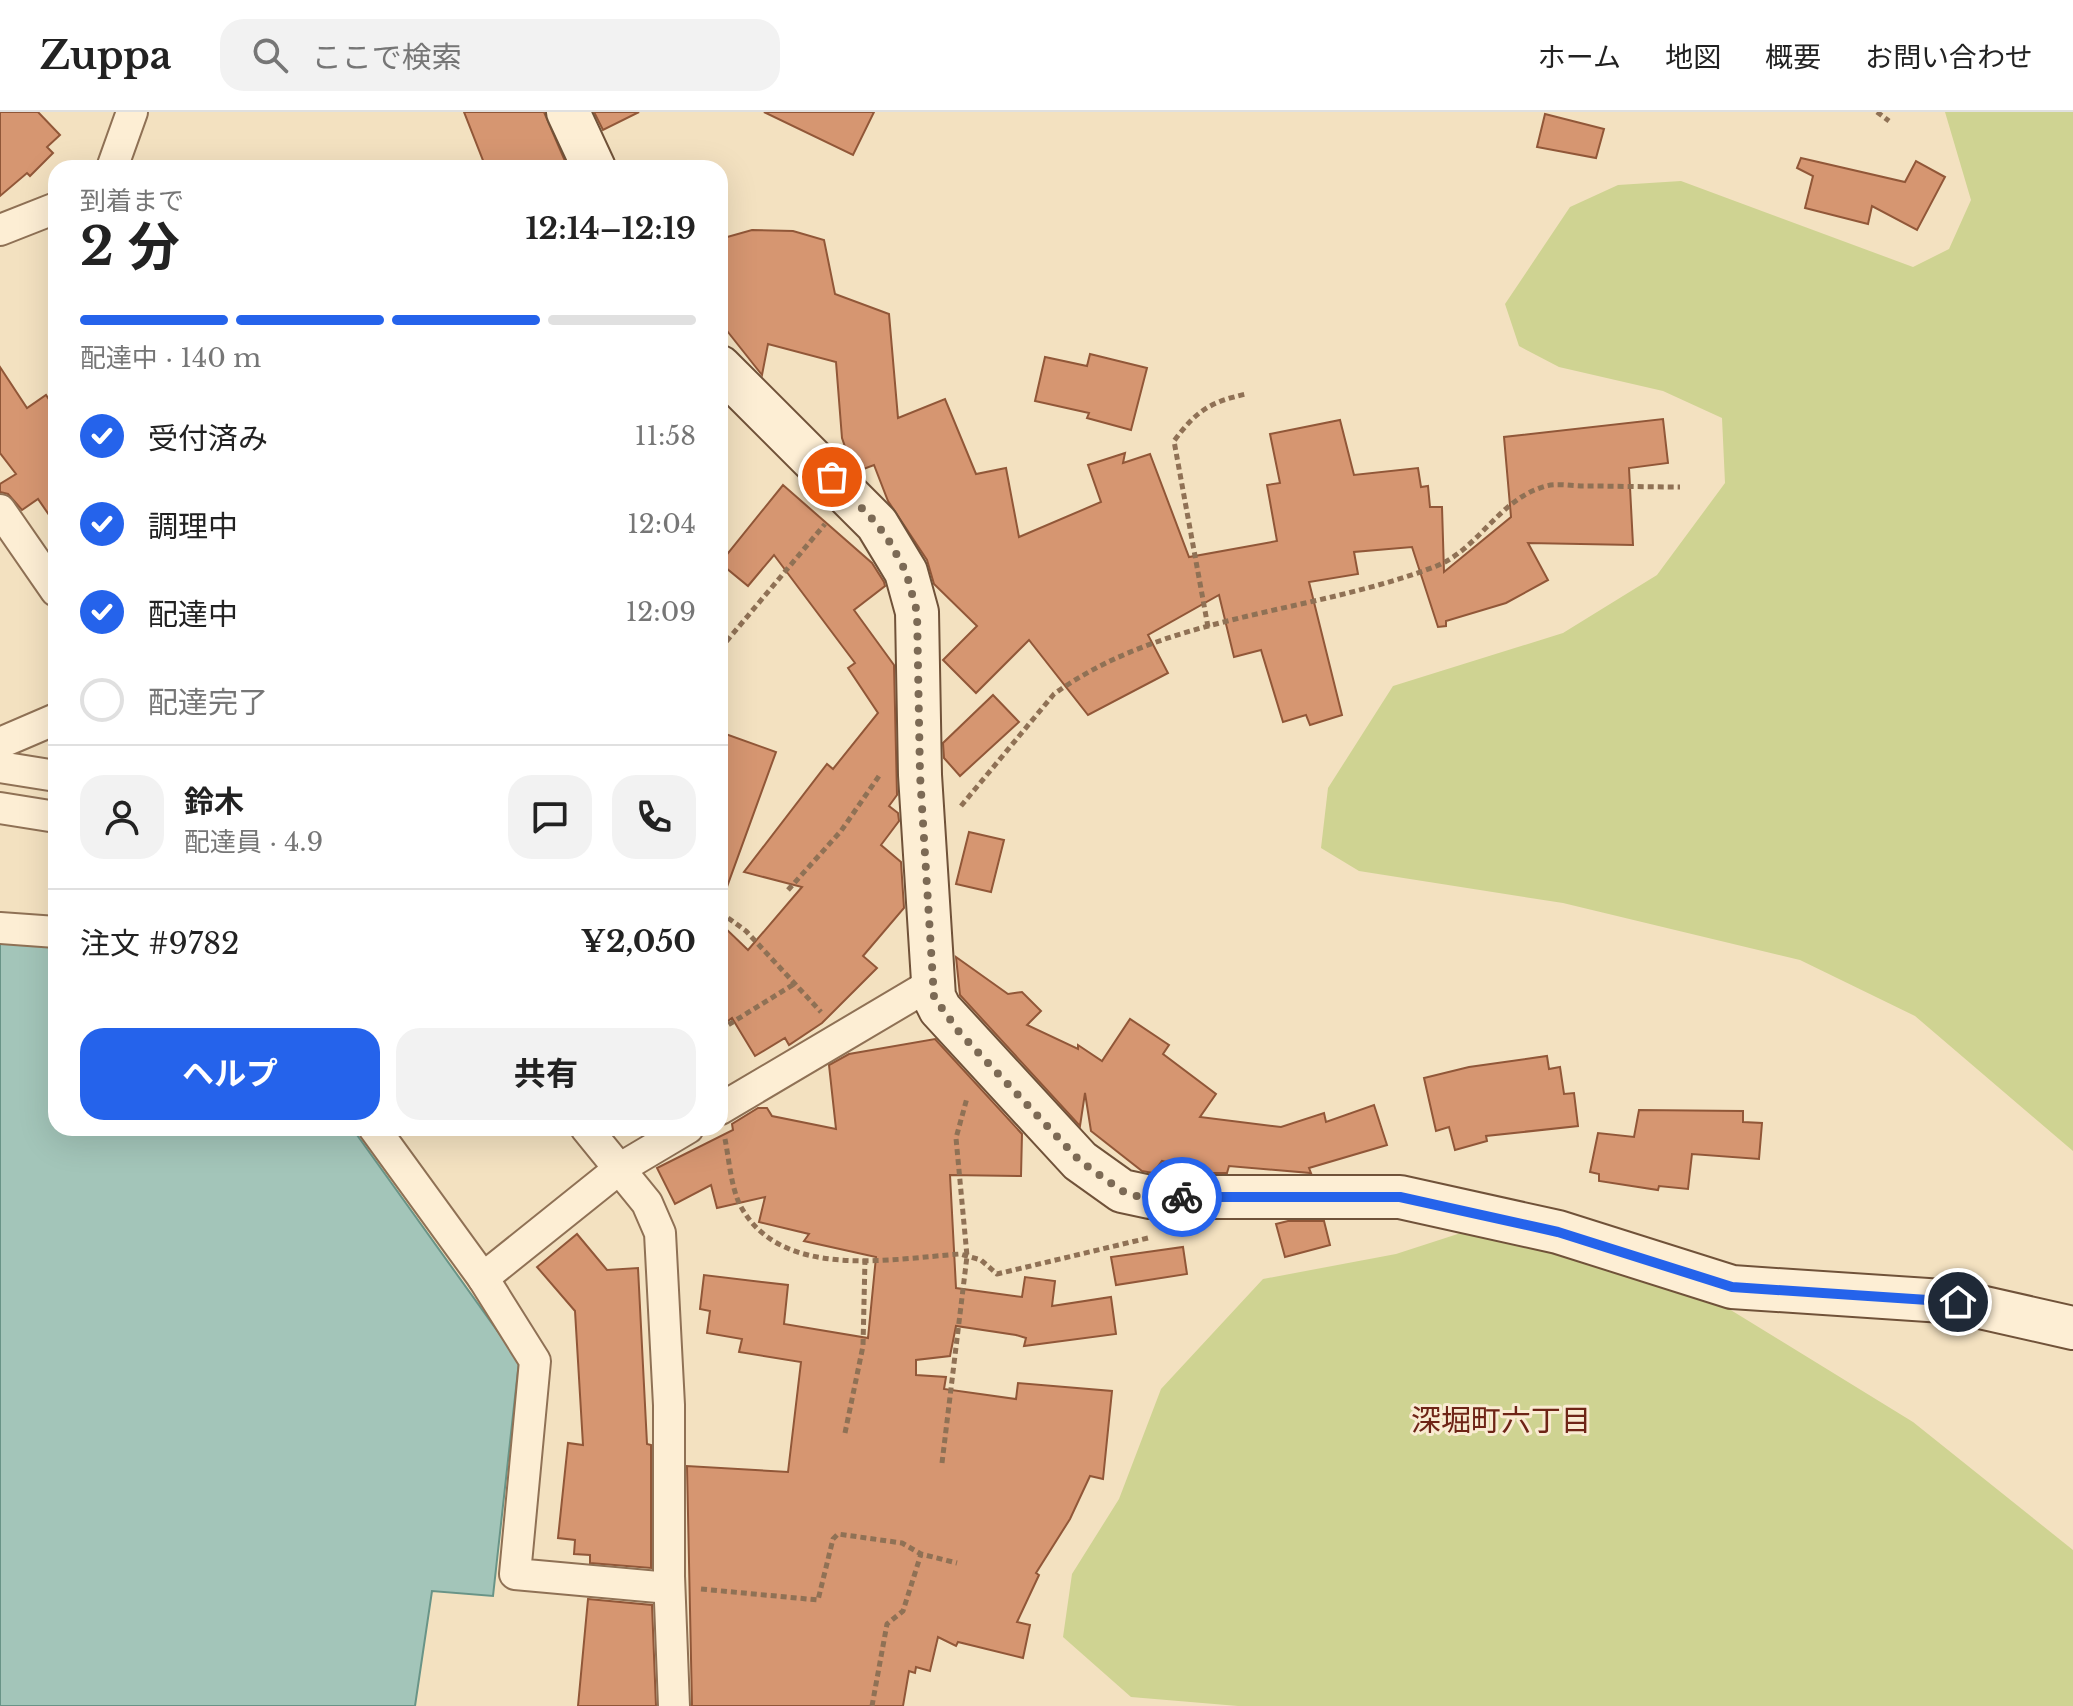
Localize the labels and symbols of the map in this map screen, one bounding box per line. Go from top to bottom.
pin [798,443,866,511]
courier [1142,1157,1222,1237]
pin [1924,1268,1992,1336]
district label: 深堀町六丁目 [1411,1402,1591,1439]

